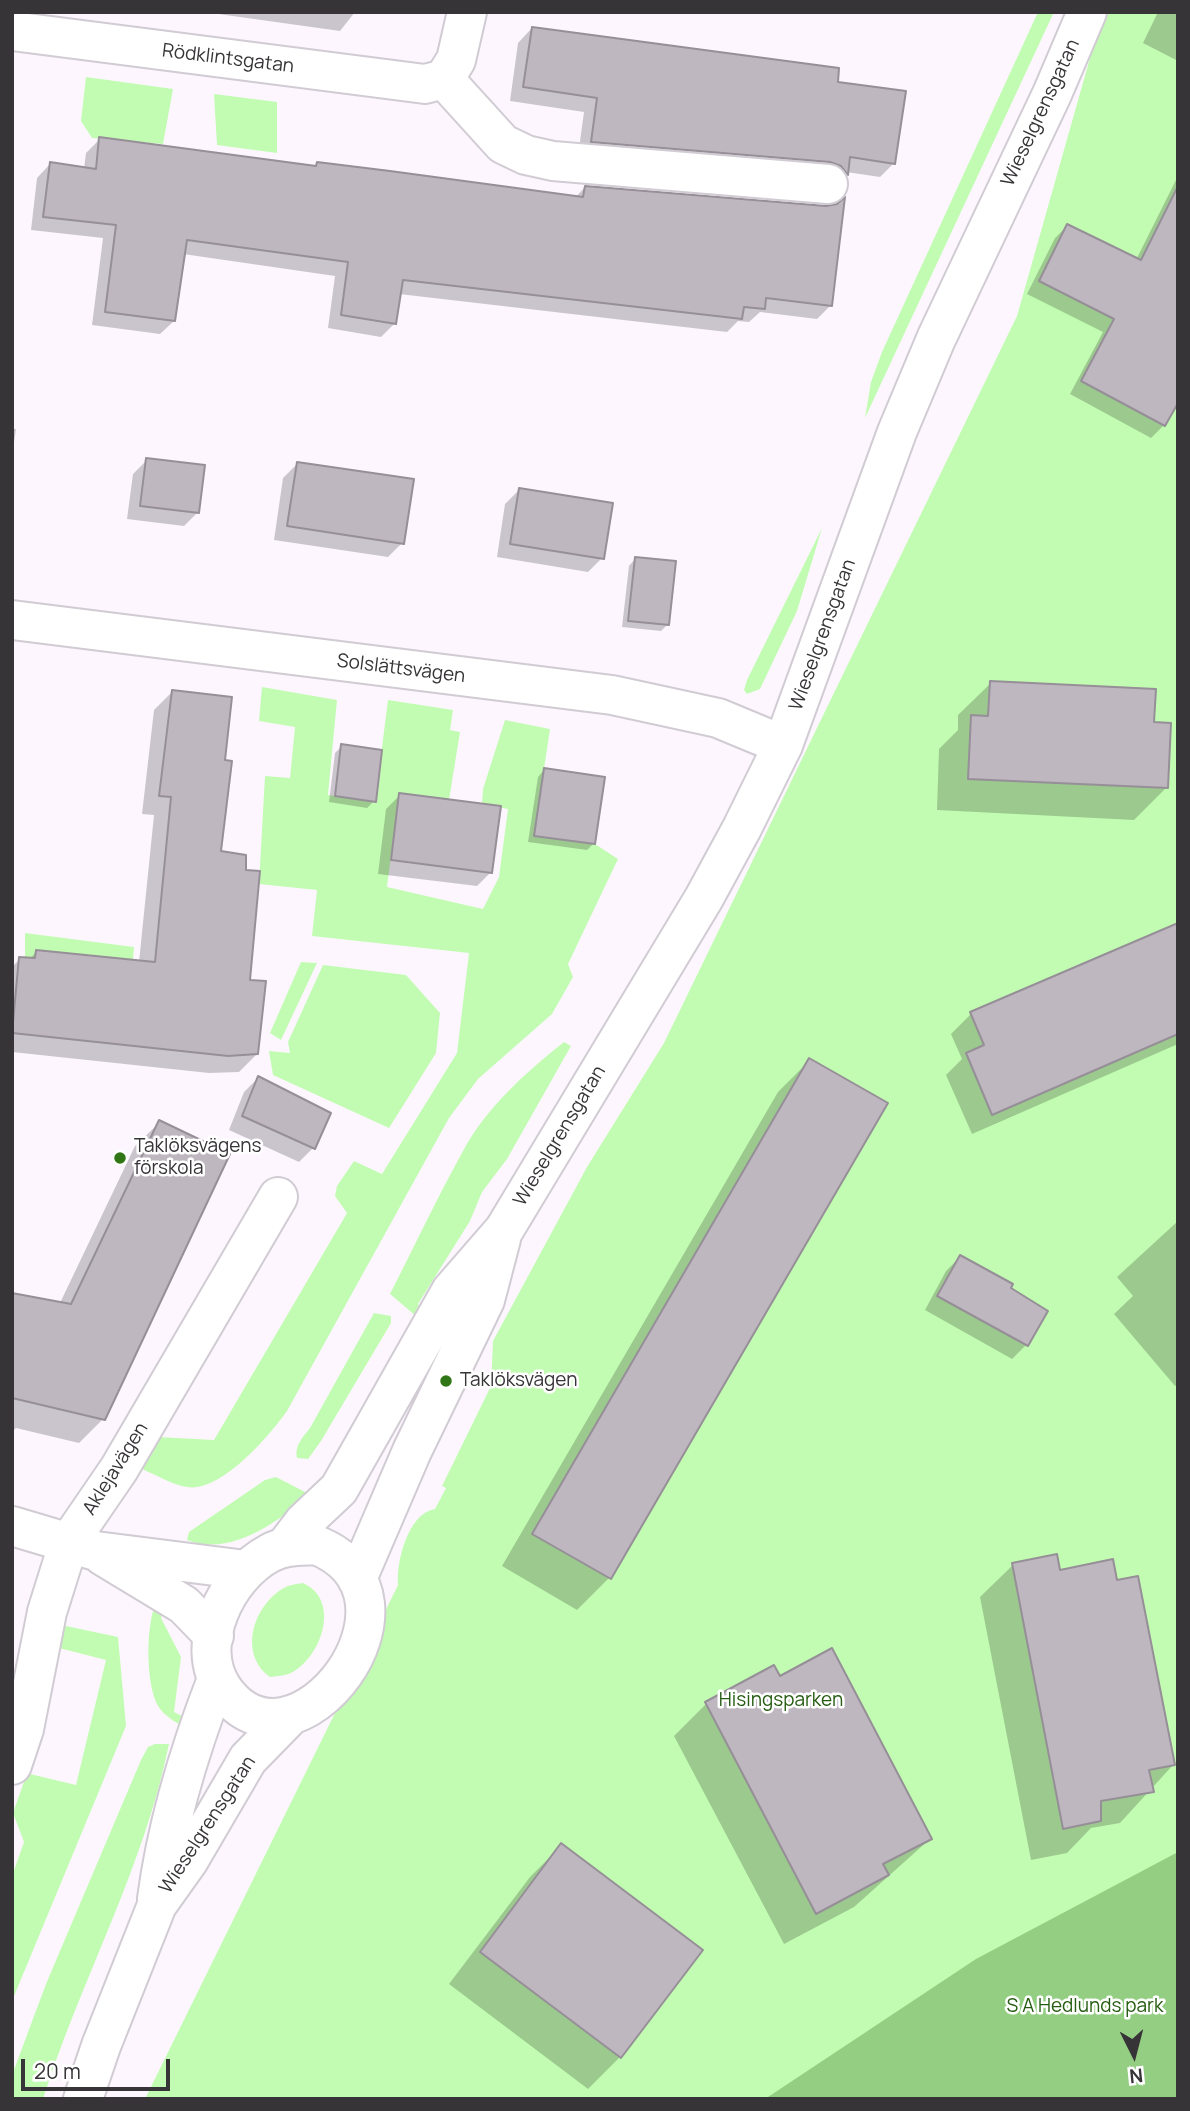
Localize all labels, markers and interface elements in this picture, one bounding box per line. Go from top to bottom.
street label: Wieselgrensgatan [997,36,1085,190]
street label: Rödklintsgatan [161,40,295,78]
street label: Wieselgrensgatan [785,556,861,714]
street label: Solslättsvägen [336,650,466,688]
street label: Wieselgrensgatan [509,1062,611,1210]
place label: Taklöksvägens förskola [134,1136,261,1180]
marker: Taklöksvägens förskola [112,1150,128,1166]
place label: Taklöksvägen [460,1370,577,1392]
marker: Taklöksvägen [438,1373,454,1389]
street label: Aklejavägen [79,1418,153,1520]
park label: Hisingsparken [719,1690,843,1712]
street label: Wieselgrensgatan [155,1752,261,1898]
park label: S A Hedlunds park [1007,1996,1163,2018]
north arrow [1099,2020,1169,2090]
scale bar [24,2044,173,2088]
text: 20 m [34,2057,81,2085]
text: N [1128,2062,1144,2090]

